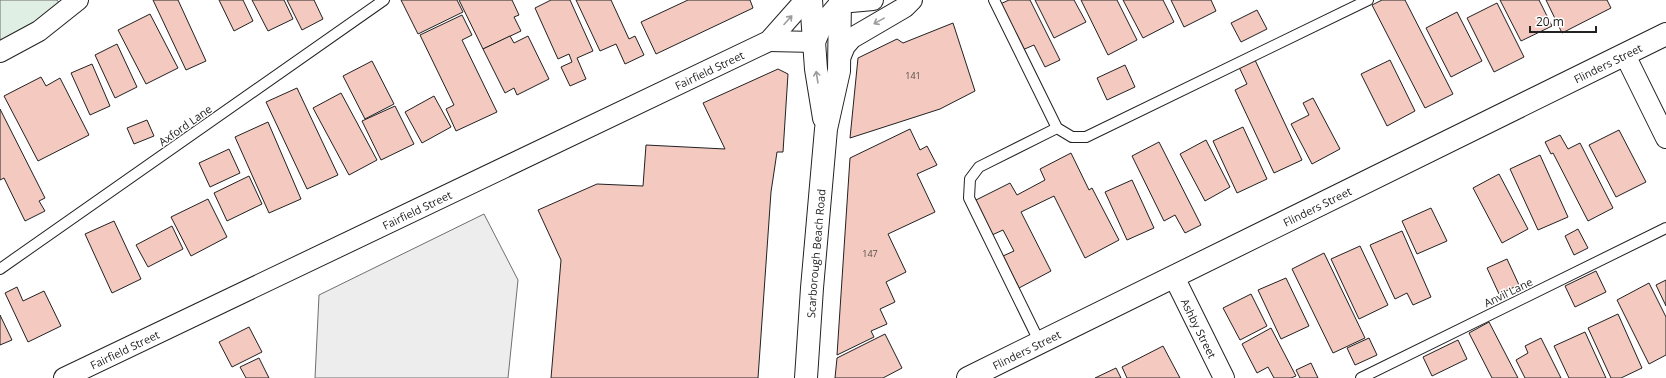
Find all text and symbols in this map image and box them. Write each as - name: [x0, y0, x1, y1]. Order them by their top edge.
- scale bar: [1530, 8, 1596, 34]
- text: 20 m: [1536, 13, 1564, 30]
- one-way arrow: [783, 15, 792, 25]
- one-way arrow: [873, 18, 885, 26]
- street label: Flinders Street: [1571, 40, 1644, 86]
- street label: Fairfield Street: [672, 47, 746, 93]
- house number: 141: [905, 69, 921, 82]
- one-way arrow: [813, 71, 821, 84]
- street label: Axford Lane: [155, 101, 215, 149]
- street label: Flinders Street: [1280, 183, 1354, 229]
- street label: Fairfield Street: [380, 186, 454, 232]
- street label: Scarborough Beach Road: [803, 188, 828, 318]
- house number: 147: [862, 247, 878, 260]
- street label: Anvil Lane: [1481, 274, 1535, 310]
- street label: Ashby Street: [1178, 296, 1220, 361]
- street label: Fairfield Street: [87, 326, 162, 372]
- street label: Flinders Street: [990, 326, 1063, 372]

